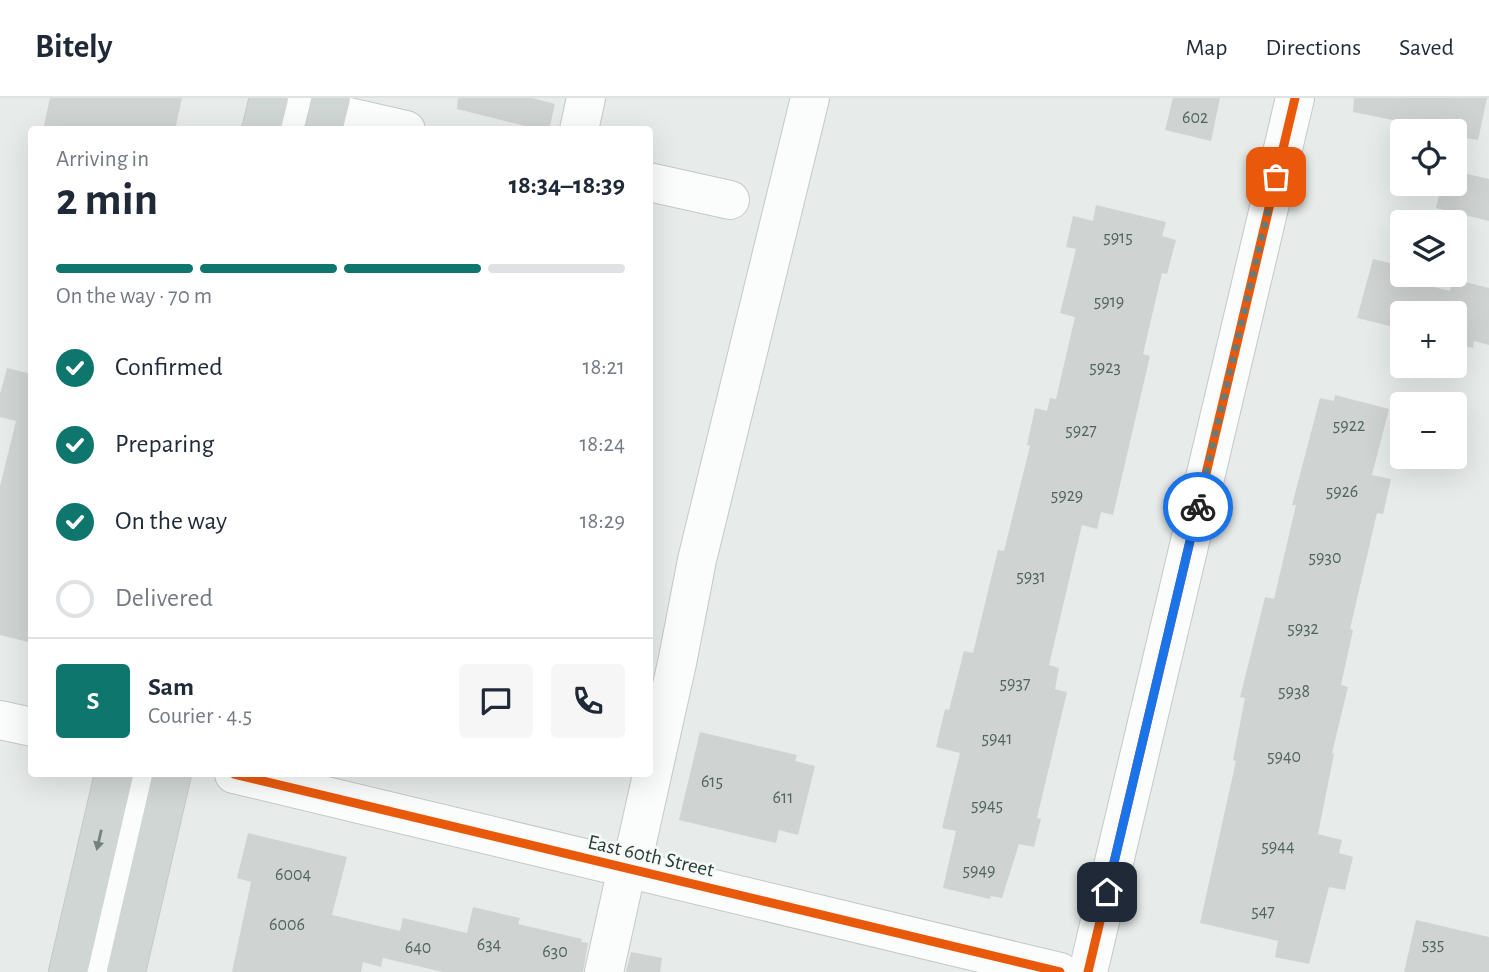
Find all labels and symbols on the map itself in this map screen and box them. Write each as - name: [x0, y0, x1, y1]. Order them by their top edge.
- house number: 602: [1182, 109, 1208, 127]
- pin: [1246, 147, 1306, 207]
- house number: 5915: [1103, 229, 1133, 247]
- house number: 5919: [1094, 293, 1124, 311]
- house number: 5923: [1089, 359, 1121, 377]
- house number: 5922: [1333, 417, 1365, 435]
- house number: 5927: [1065, 422, 1097, 440]
- courier: [1163, 472, 1233, 542]
- house number: 5926: [1326, 483, 1358, 501]
- house number: 5929: [1051, 487, 1083, 505]
- house number: 5930: [1309, 549, 1341, 567]
- house number: 5931: [1016, 568, 1046, 586]
- house number: 5932: [1287, 620, 1319, 638]
- house number: 5937: [1000, 675, 1030, 693]
- house number: 5938: [1278, 683, 1310, 701]
- house number: 5941: [982, 730, 1012, 748]
- house number: 5940: [1267, 748, 1301, 766]
- house number: 615: [701, 773, 723, 791]
- house number: 611: [773, 789, 793, 807]
- house number: 5945: [971, 797, 1003, 815]
- one-way arrow: [93, 829, 104, 851]
- street label: East 60th Street: [586, 831, 716, 881]
- house number: 5944: [1261, 838, 1295, 856]
- house number: 5949: [962, 862, 996, 880]
- pin: [1077, 862, 1137, 922]
- house number: 6004: [275, 866, 311, 884]
- house number: 547: [1251, 903, 1275, 921]
- house number: 6006: [269, 916, 305, 934]
- house number: 634: [477, 936, 502, 954]
- house number: 535: [1422, 936, 1444, 954]
- house number: 640: [405, 939, 431, 957]
- house number: 630: [542, 943, 568, 961]

